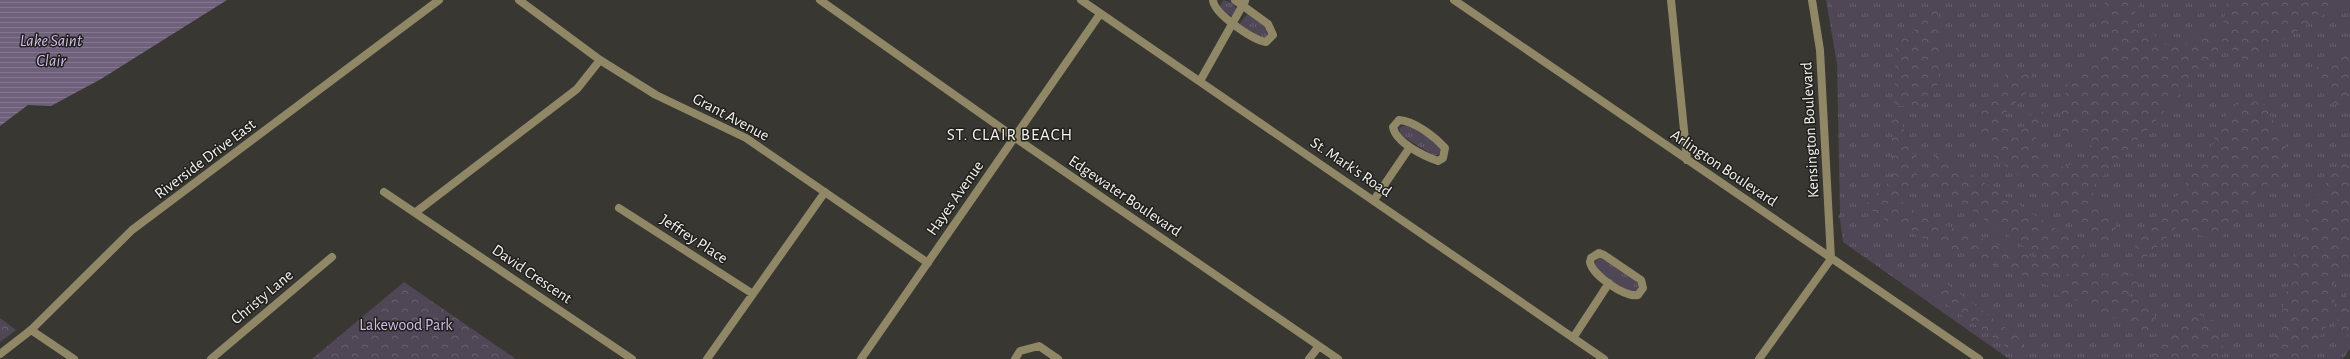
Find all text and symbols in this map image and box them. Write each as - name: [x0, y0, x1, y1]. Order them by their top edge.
- water label: Lake Saint Clair: [20, 32, 83, 69]
- street label: Kensington Boulevard: [1798, 62, 1822, 198]
- street label: Grant Avenue: [690, 90, 772, 144]
- street label: Riverside Drive East: [152, 116, 258, 202]
- district label: ST. CLAIR BEACH: [947, 126, 1073, 143]
- street label: Arlington Boulevard: [1668, 127, 1780, 209]
- street label: St. Mark's Road: [1308, 134, 1394, 200]
- street label: Edgewater Boulevard: [1066, 153, 1184, 239]
- street label: Hayes Avenue: [923, 158, 987, 239]
- street label: Jeffrey Place: [657, 211, 731, 267]
- street label: David Crescent: [489, 242, 575, 306]
- street label: Christy Lane: [228, 267, 297, 328]
- park label: Lakewood Park: [359, 317, 453, 333]

